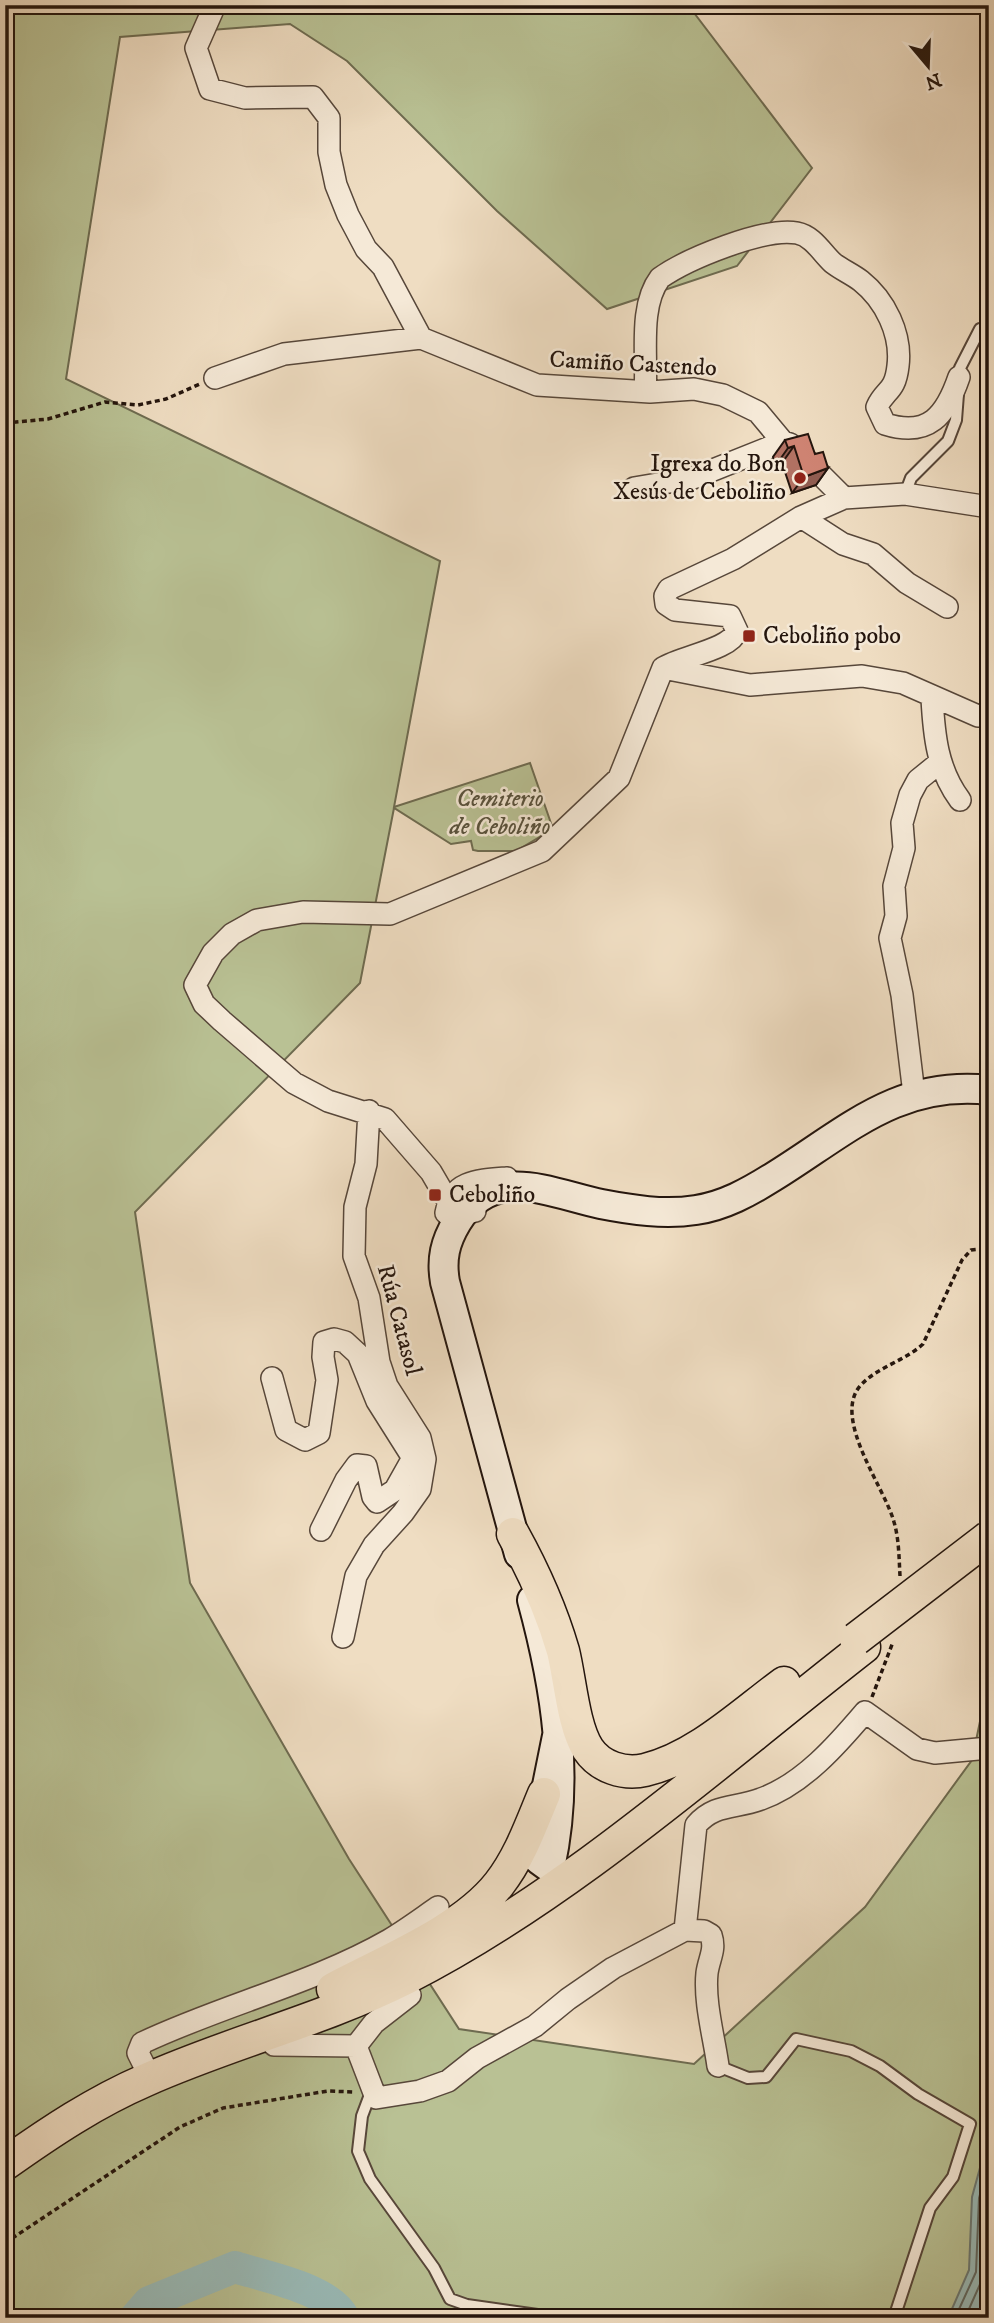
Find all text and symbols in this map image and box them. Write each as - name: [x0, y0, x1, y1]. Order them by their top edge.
- north arrow: [892, 32, 962, 102]
- text: N: [922, 67, 944, 94]
- street label: Camiño Castendo: [549, 345, 717, 383]
- place label: Igrexa do Bon Xesús de Ceboliño: [613, 449, 786, 507]
- marker: Igrexa do Bon Xesús de Ceboliño: [792, 470, 808, 486]
- place label: Ceboliño pobo: [763, 621, 901, 651]
- marker: Ceboliño pobo: [741, 628, 757, 644]
- park label: Cemiterio de Ceboliño: [449, 784, 550, 842]
- place label: Ceboliño: [449, 1180, 535, 1210]
- marker: Ceboliño: [427, 1187, 443, 1203]
- street label: Rúa Catasol: [370, 1261, 428, 1380]

